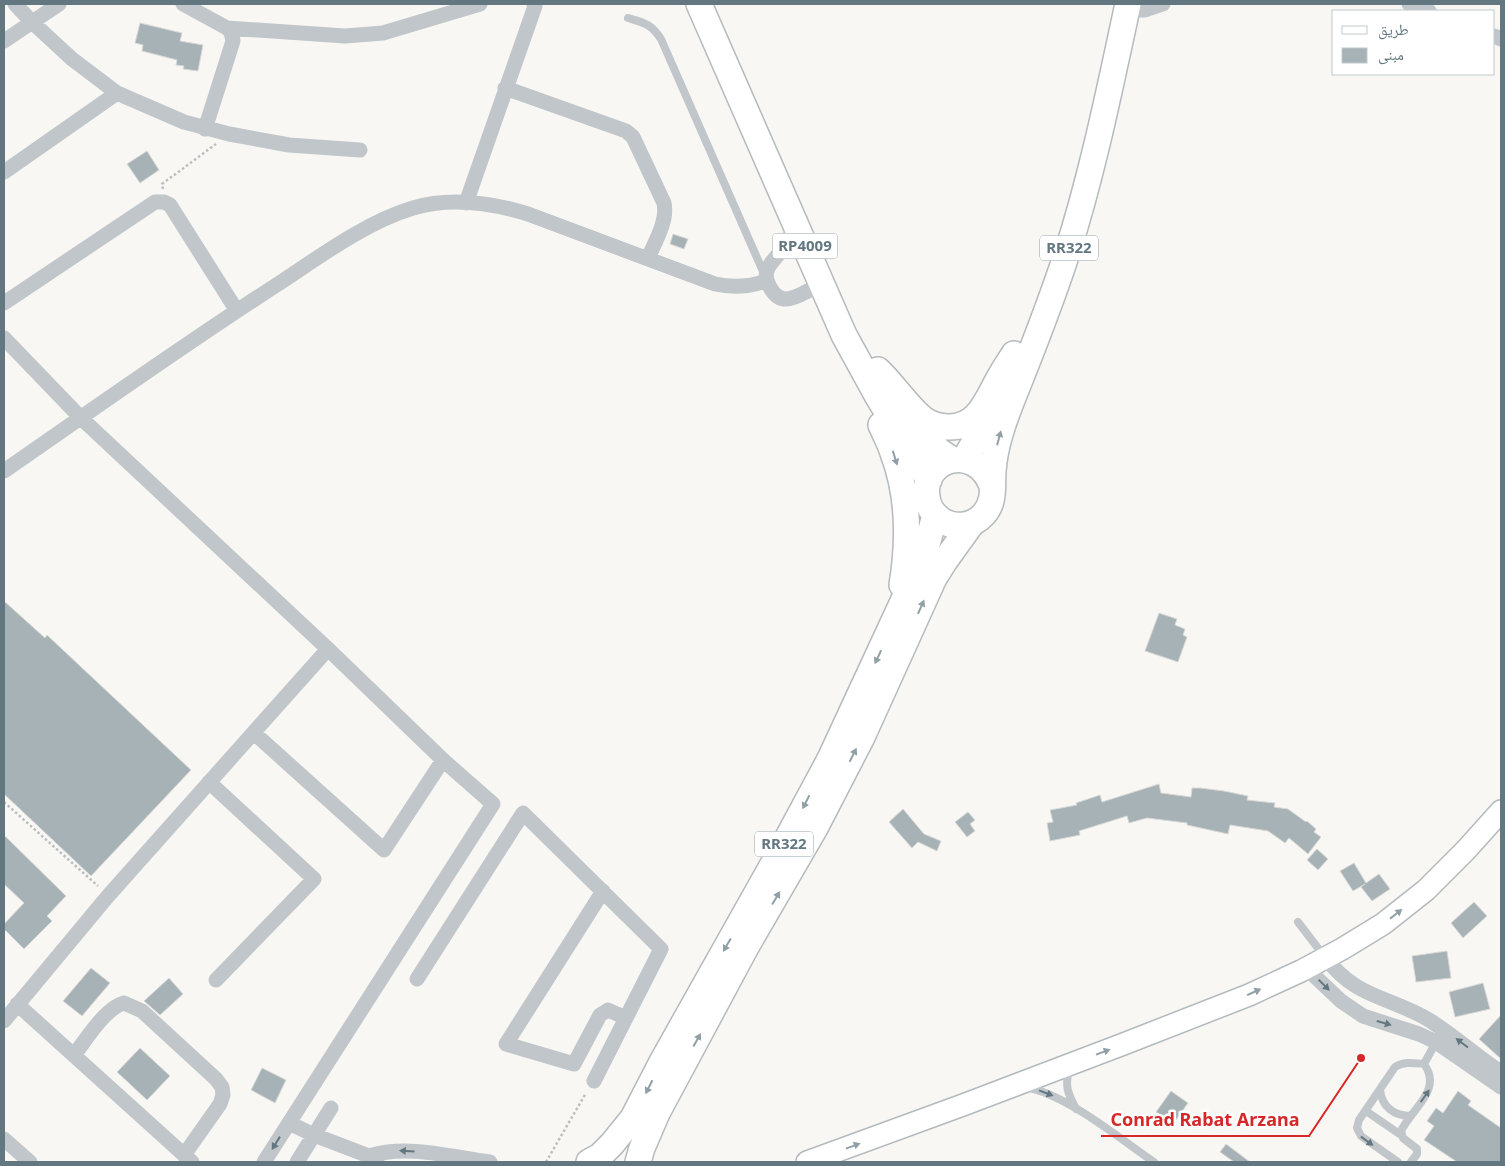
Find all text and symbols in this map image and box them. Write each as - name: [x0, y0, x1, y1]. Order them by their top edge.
- legend: [1332, 10, 1495, 75]
- text: طريق: [1378, 19, 1409, 40]
- text: مبنى: [1378, 44, 1404, 65]
- road number: RP4009: [772, 234, 838, 258]
- road number: RR322: [1040, 236, 1098, 260]
- one-way arrow: [996, 430, 1004, 445]
- one-way arrow: [891, 451, 899, 466]
- one-way arrow: [918, 600, 926, 614]
- one-way arrow: [874, 650, 882, 664]
- one-way arrow: [849, 748, 857, 762]
- one-way arrow: [802, 795, 810, 810]
- road number: RR322: [755, 832, 813, 856]
- one-way arrow: [771, 891, 780, 904]
- one-way arrow: [1389, 908, 1402, 919]
- one-way arrow: [723, 937, 731, 952]
- one-way arrow: [1317, 979, 1329, 991]
- one-way arrow: [1247, 988, 1261, 996]
- one-way arrow: [1376, 1020, 1391, 1028]
- one-way arrow: [693, 1033, 701, 1047]
- one-way arrow: [1455, 1038, 1469, 1048]
- one-way arrow: [1096, 1048, 1111, 1056]
- one-way arrow: [645, 1080, 653, 1094]
- one-way arrow: [1420, 1089, 1430, 1103]
- one-way arrow: [1038, 1090, 1053, 1098]
- callout: Conrad Rabat Arzana: [1101, 1103, 1309, 1136]
- text: Conrad Rabat Arzana: [1111, 1107, 1299, 1131]
- one-way arrow: [1360, 1135, 1373, 1146]
- one-way arrow: [272, 1136, 281, 1149]
- one-way arrow: [845, 1142, 860, 1149]
- one-way arrow: [399, 1147, 415, 1155]

